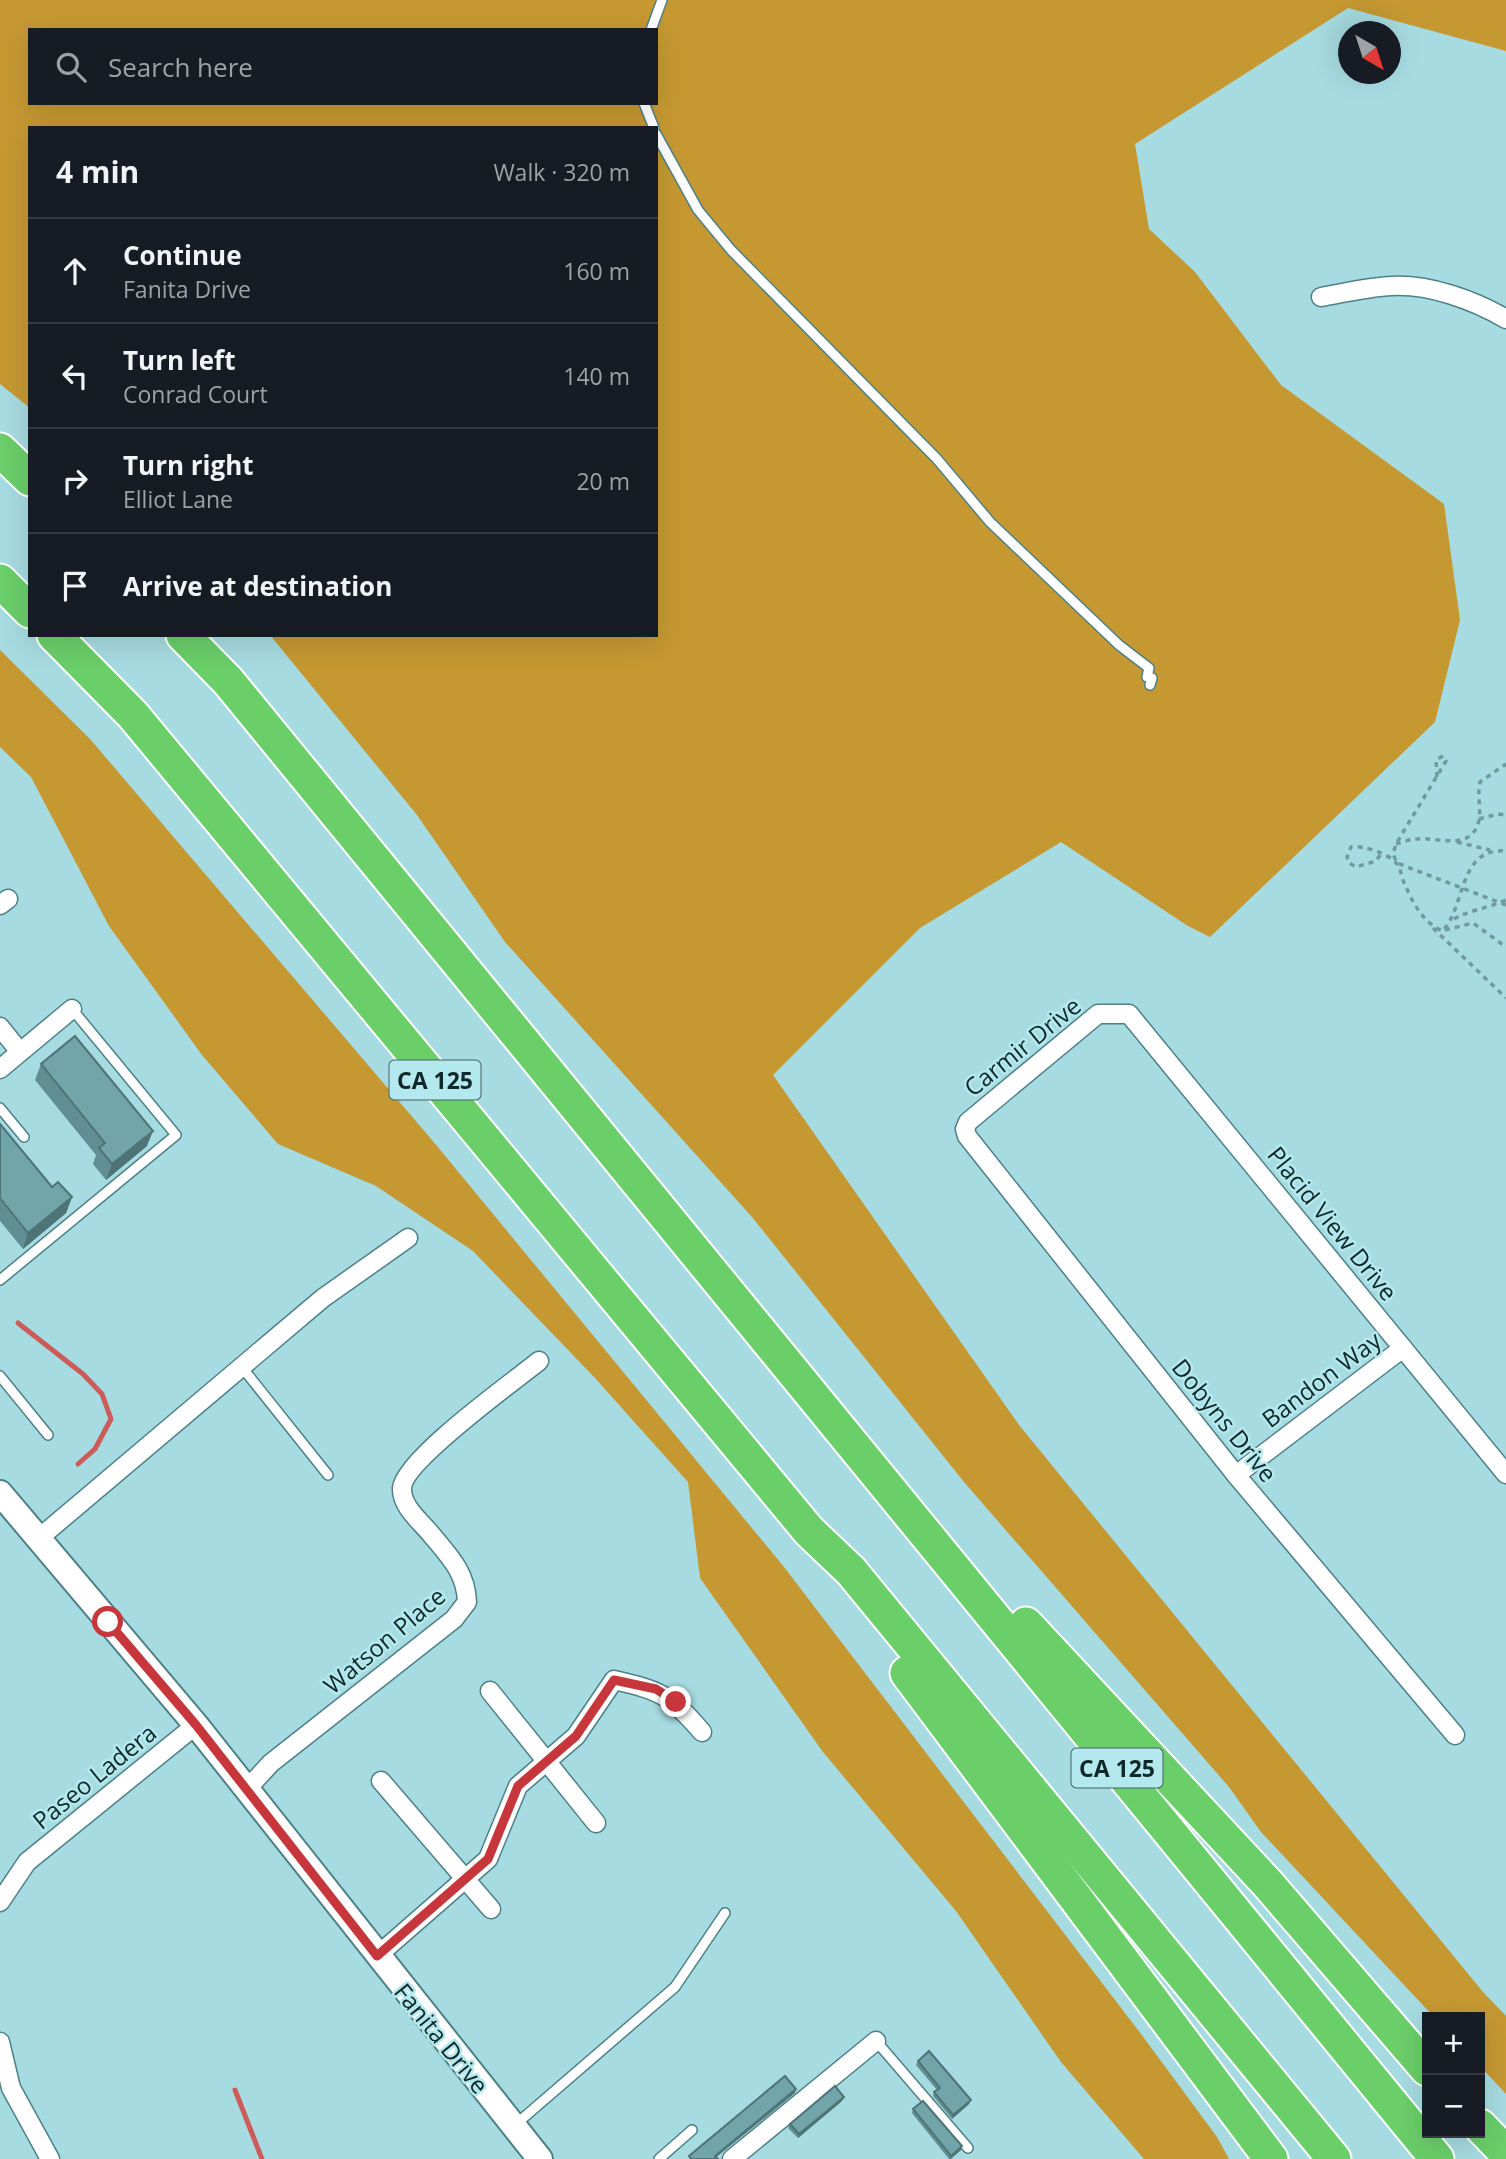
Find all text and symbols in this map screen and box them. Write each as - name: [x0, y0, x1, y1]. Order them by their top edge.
- north arrow: [1338, 21, 1401, 84]
- search box: [28, 28, 658, 105]
- icon: search: [52, 48, 90, 86]
- text: Search here: [108, 49, 253, 85]
- text: 4 min: [56, 151, 139, 192]
- text: Walk · 320 m: [493, 156, 630, 188]
- text: Continue: [123, 237, 242, 273]
- icon: ahead: [56, 252, 94, 290]
- text: 160 m: [563, 255, 630, 287]
- text: Fanita Drive: [123, 273, 251, 305]
- text: Turn left: [123, 342, 235, 378]
- icon: left: [56, 357, 94, 395]
- text: 140 m: [563, 360, 630, 392]
- text: Conrad Court: [123, 378, 268, 410]
- text: Turn right: [123, 447, 254, 483]
- icon: right: [56, 462, 94, 500]
- text: 20 m: [576, 465, 630, 497]
- text: Elliot Lane: [123, 483, 233, 515]
- icon: arrive: [56, 567, 94, 605]
- text: Arrive at destination: [123, 568, 392, 604]
- street label: Carmir Drive: [957, 989, 1087, 1103]
- road number: CA 125: [390, 1060, 480, 1100]
- street label: Placid View Drive: [1260, 1139, 1406, 1307]
- street label: Bandon Way: [1255, 1323, 1388, 1435]
- street label: Dobyns Drive: [1165, 1351, 1285, 1489]
- street label: Watson Place: [316, 1579, 452, 1701]
- route start: [92, 1606, 123, 1637]
- route end: [660, 1686, 691, 1717]
- street label: Paseo Ladera: [25, 1716, 163, 1836]
- road number: CA 125: [1072, 1749, 1162, 1788]
- street label: Fanita Drive: [387, 1976, 497, 2100]
- map controls: [1422, 2012, 1485, 2138]
- button: +: [1422, 2012, 1485, 2075]
- button: −: [1422, 2075, 1485, 2138]

